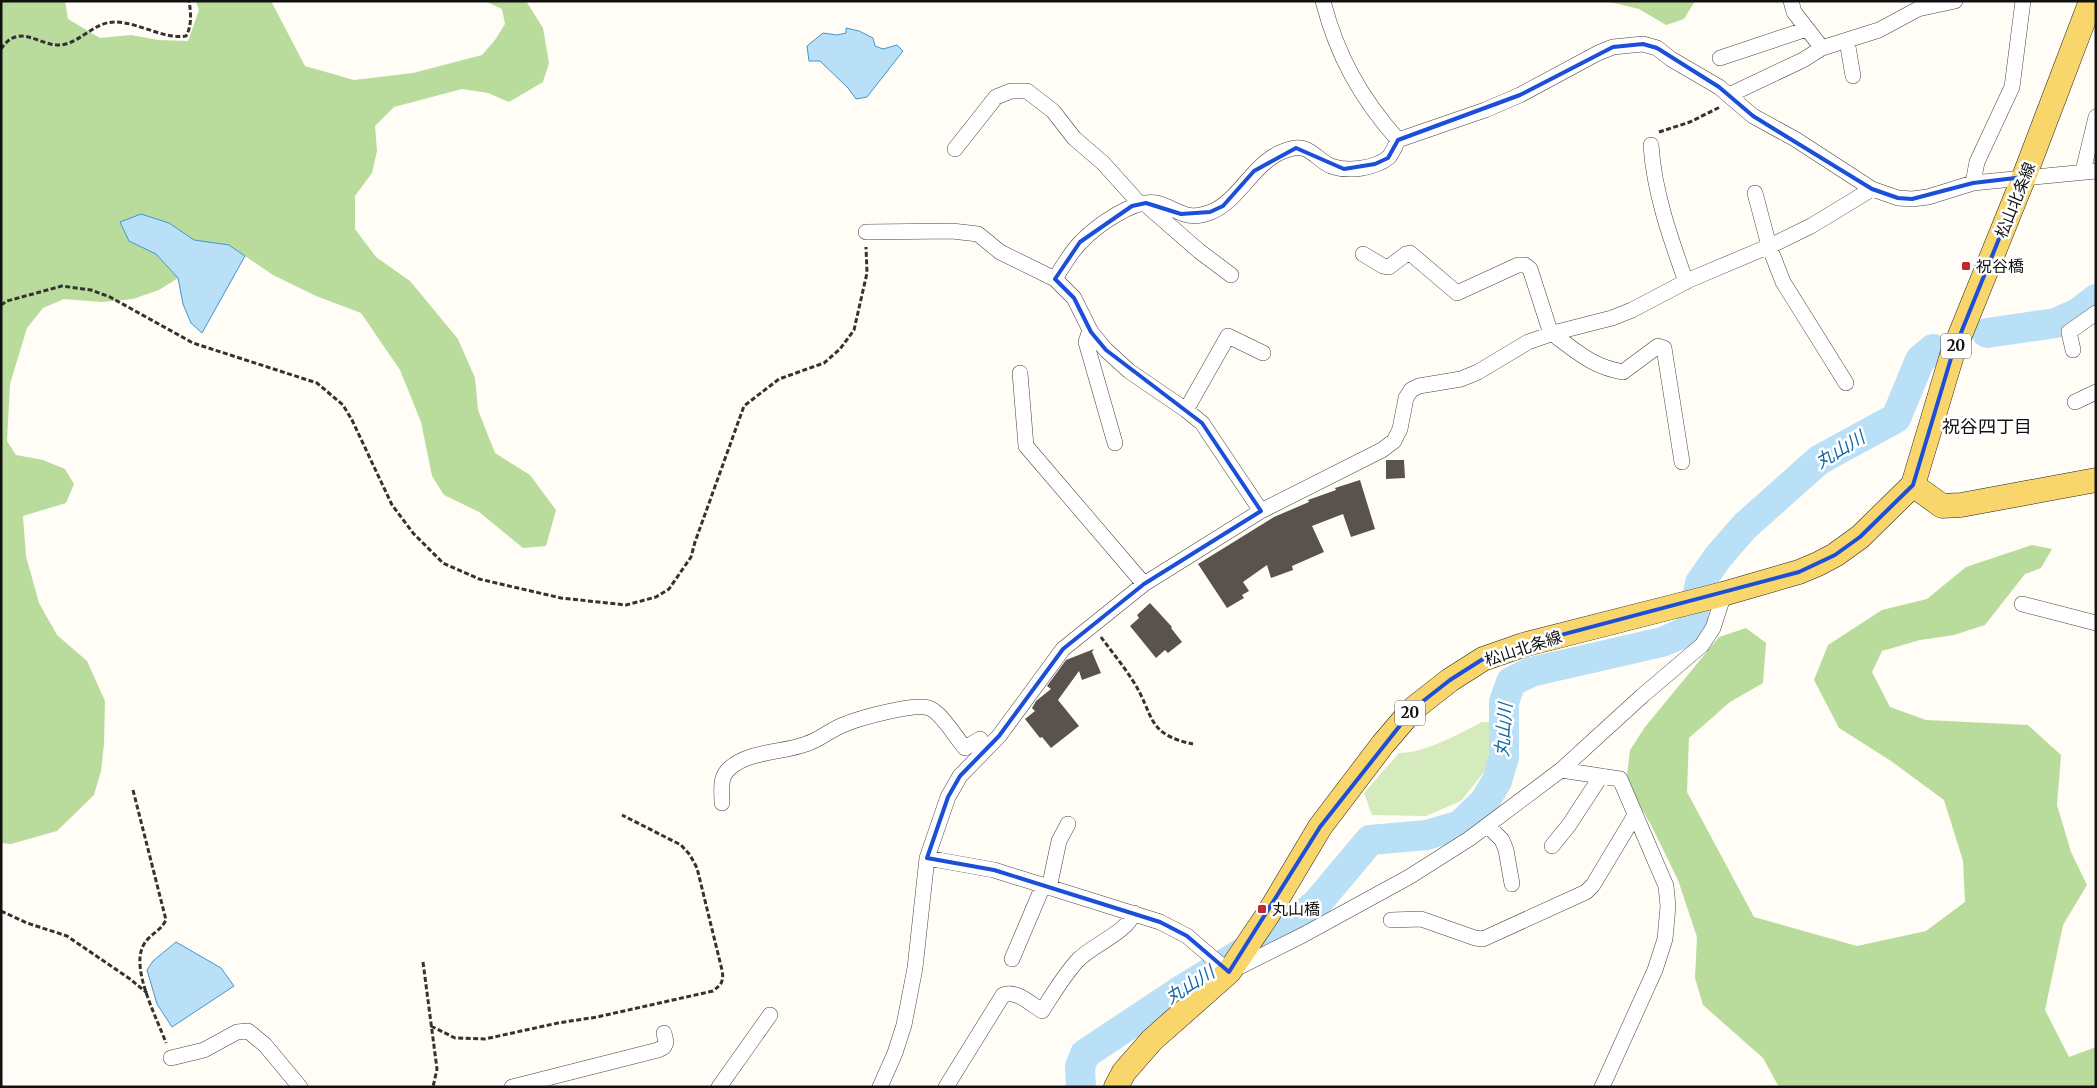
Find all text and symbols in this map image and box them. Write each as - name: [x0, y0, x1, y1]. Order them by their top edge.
- street label: 松山北条線: [1991, 159, 2039, 241]
- place label: 祝谷橋: [1976, 256, 2024, 276]
- marker: 祝谷橋: [1960, 260, 1972, 272]
- road number: 20: [1941, 334, 1971, 358]
- district label: 祝谷四丁目: [1942, 415, 2032, 438]
- water label: 丸山川: [1811, 425, 1871, 473]
- street label: 松山北条線: [1482, 626, 1564, 670]
- road number: 20: [1395, 700, 1425, 726]
- water label: 丸山川: [1490, 700, 1517, 758]
- place label: 丸山橋: [1272, 899, 1320, 919]
- marker: 丸山橋: [1256, 903, 1268, 915]
- water label: 丸山川: [1161, 959, 1220, 1009]

